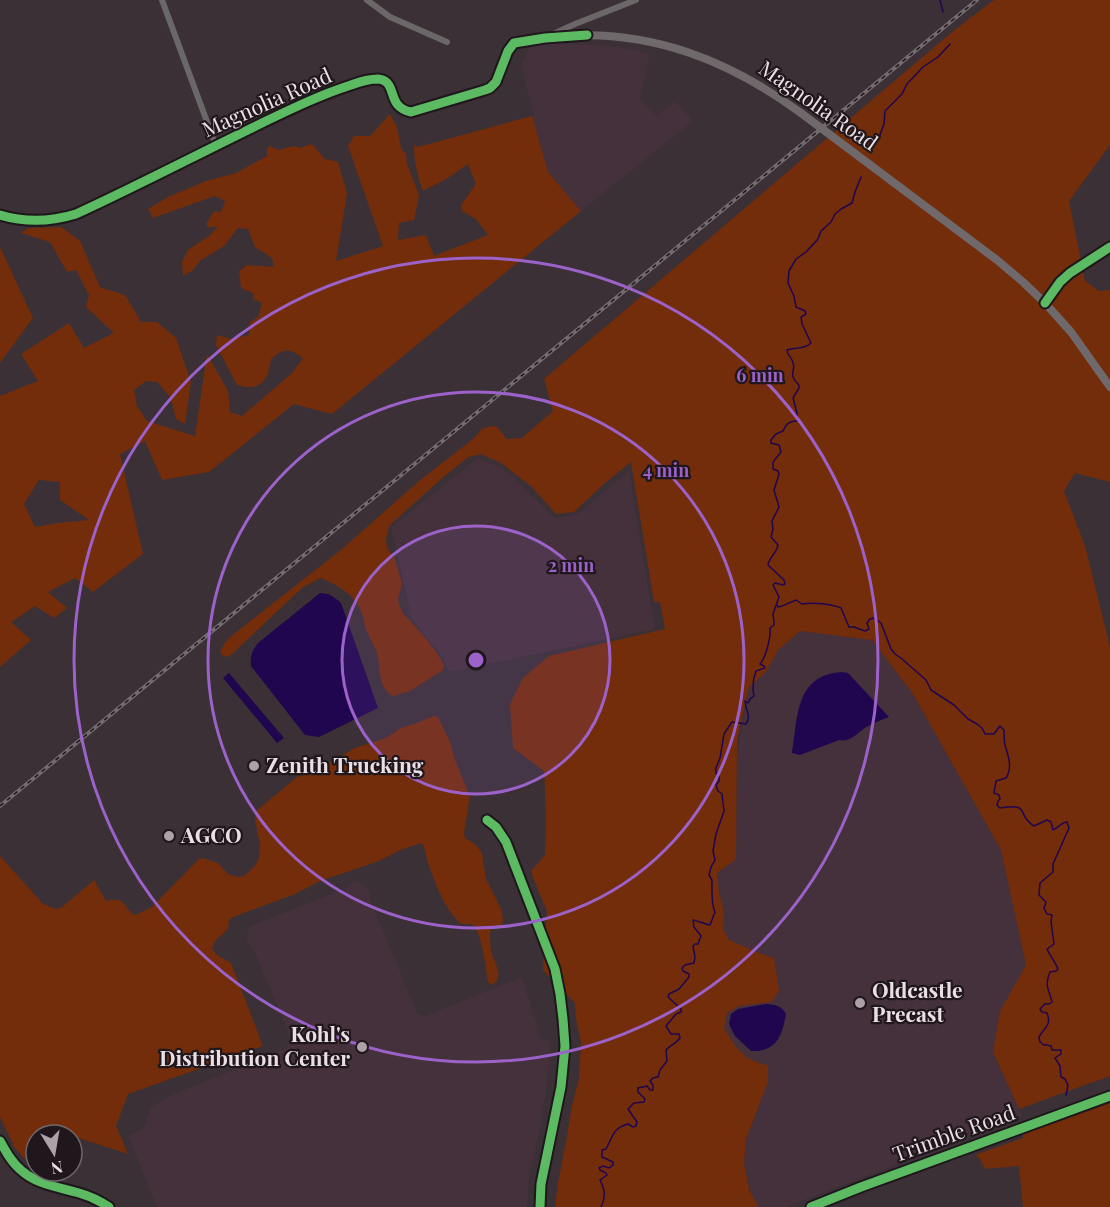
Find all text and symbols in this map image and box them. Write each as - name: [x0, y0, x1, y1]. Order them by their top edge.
- street label: Magnolia Road: [754, 53, 884, 156]
- street label: Magnolia Road: [197, 60, 335, 142]
- text: 6 min: [736, 363, 784, 387]
- text: 4 min: [643, 458, 689, 482]
- text: 2 min: [548, 553, 594, 577]
- centre of rings: [466, 650, 486, 670]
- place label: Zenith Trucking: [266, 750, 424, 778]
- marker: Zenith Trucking: [247, 759, 261, 773]
- place label: AGCO: [180, 820, 242, 848]
- marker: AGCO: [162, 829, 176, 843]
- place label: Oldcastle Precast: [872, 975, 963, 1027]
- marker: Oldcastle Precast: [853, 996, 867, 1010]
- place label: Kohl's Distribution Center: [159, 1019, 350, 1071]
- marker: Kohl's Distribution Center: [355, 1040, 369, 1054]
- street label: Trimble Road: [888, 1097, 1018, 1167]
- north arrow: [24, 1123, 84, 1183]
- text: N: [49, 1157, 65, 1180]

